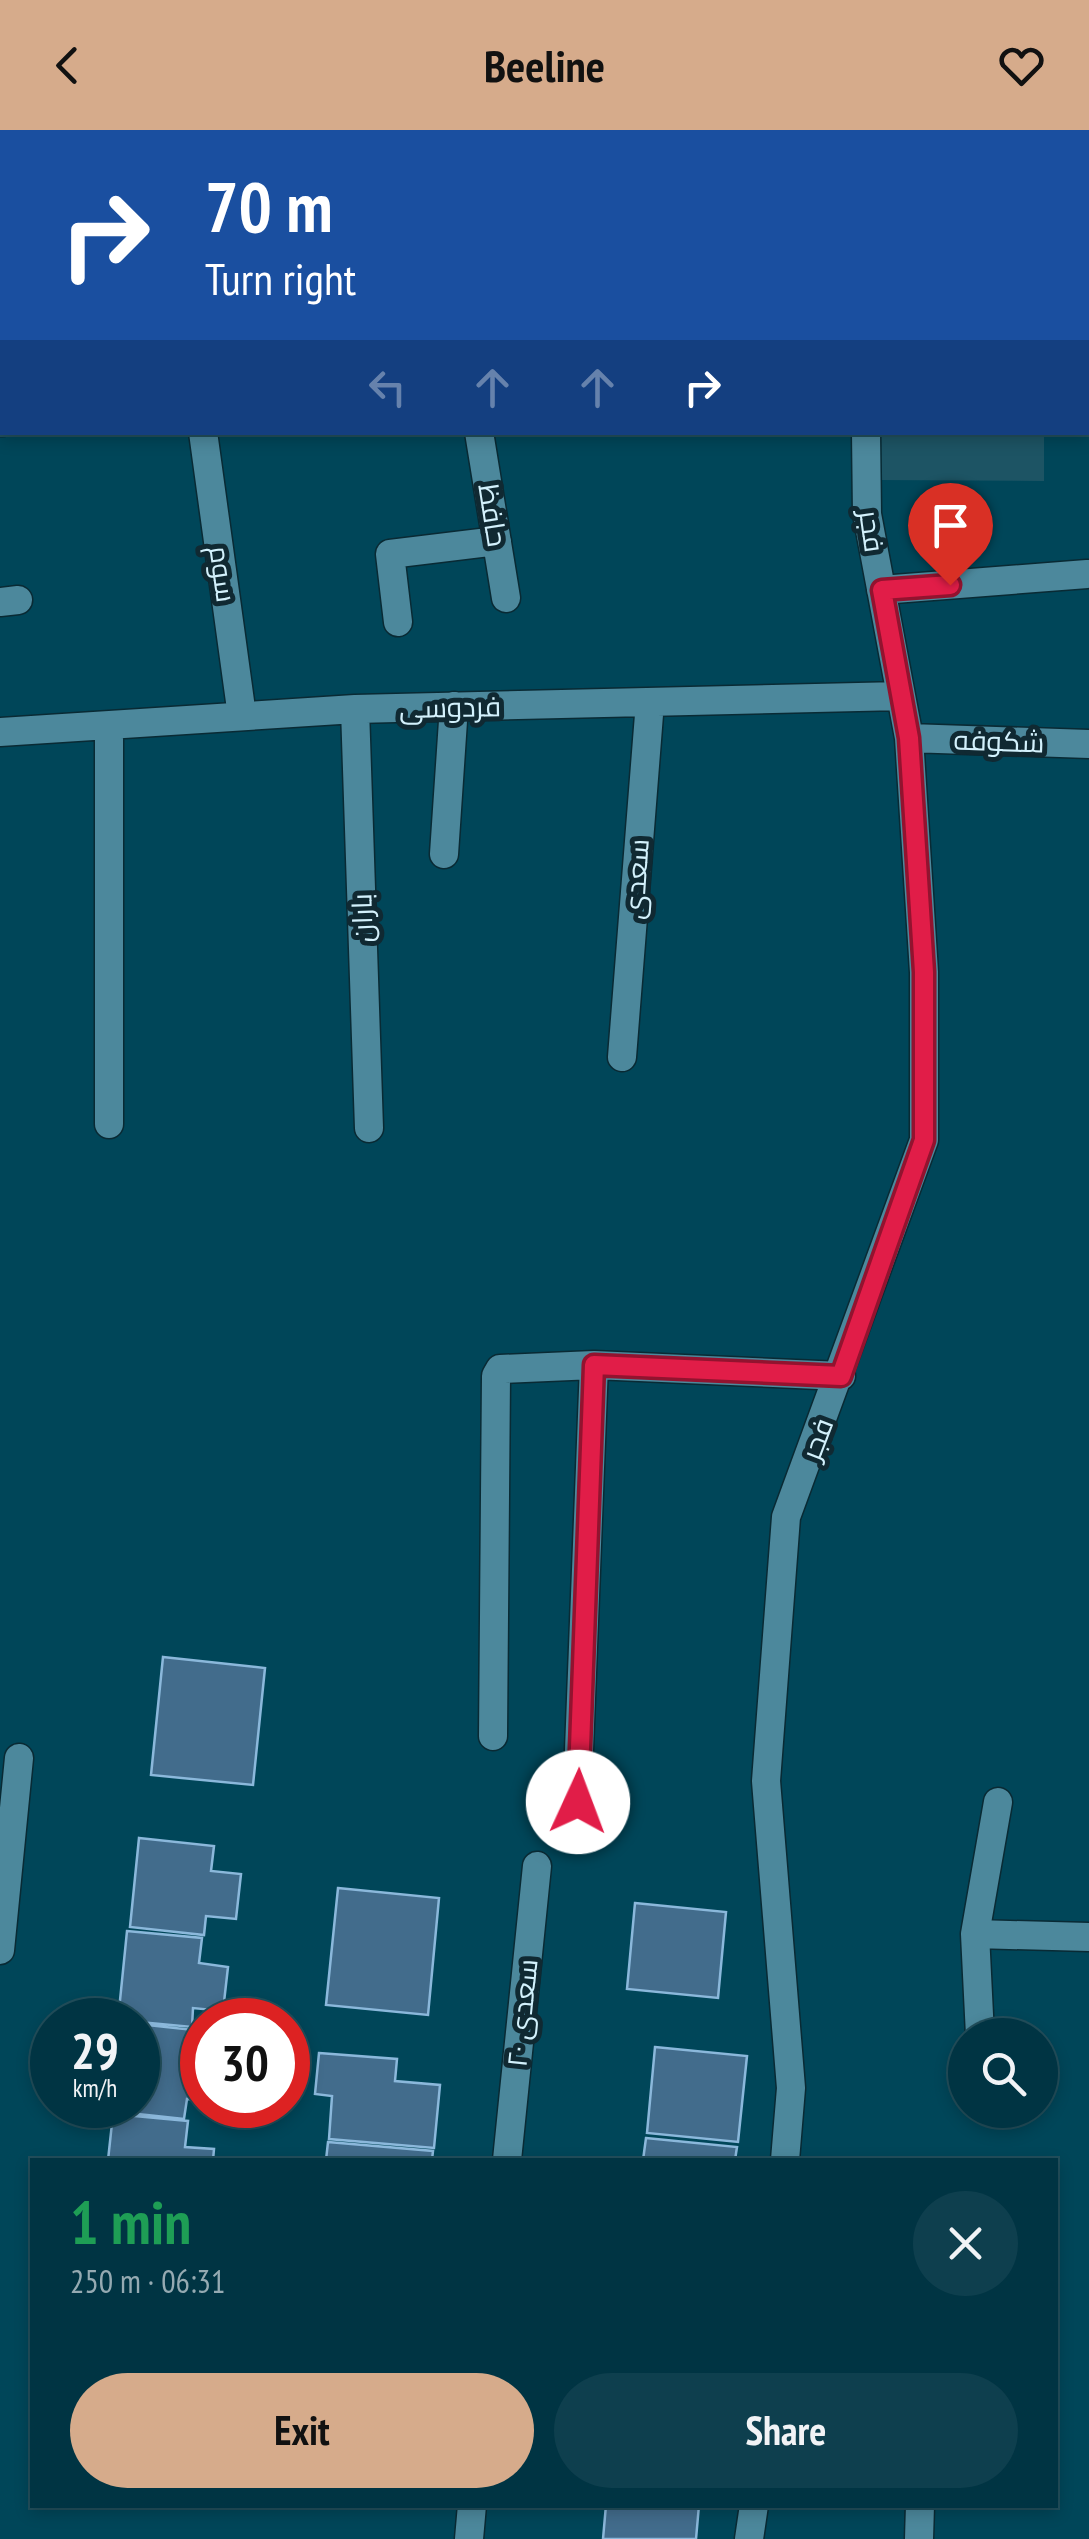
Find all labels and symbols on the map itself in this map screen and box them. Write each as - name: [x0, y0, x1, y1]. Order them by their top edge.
- street label: حافظ: [470, 481, 517, 549]
- pin: [908, 483, 993, 586]
- street label: فجر: [851, 505, 894, 554]
- street label: سوم: [199, 543, 246, 605]
- street label: فردوسی: [399, 687, 501, 726]
- street label: شکوفه: [953, 720, 1045, 761]
- street label: سعدی: [614, 837, 657, 921]
- street label: باران: [342, 893, 381, 943]
- street label: فجر: [791, 1412, 841, 1467]
- position arrow: [526, 1750, 630, 1854]
- street label: سعدی ۲۰: [497, 1957, 546, 2069]
- speed limit sign: 30: [180, 1998, 310, 2128]

